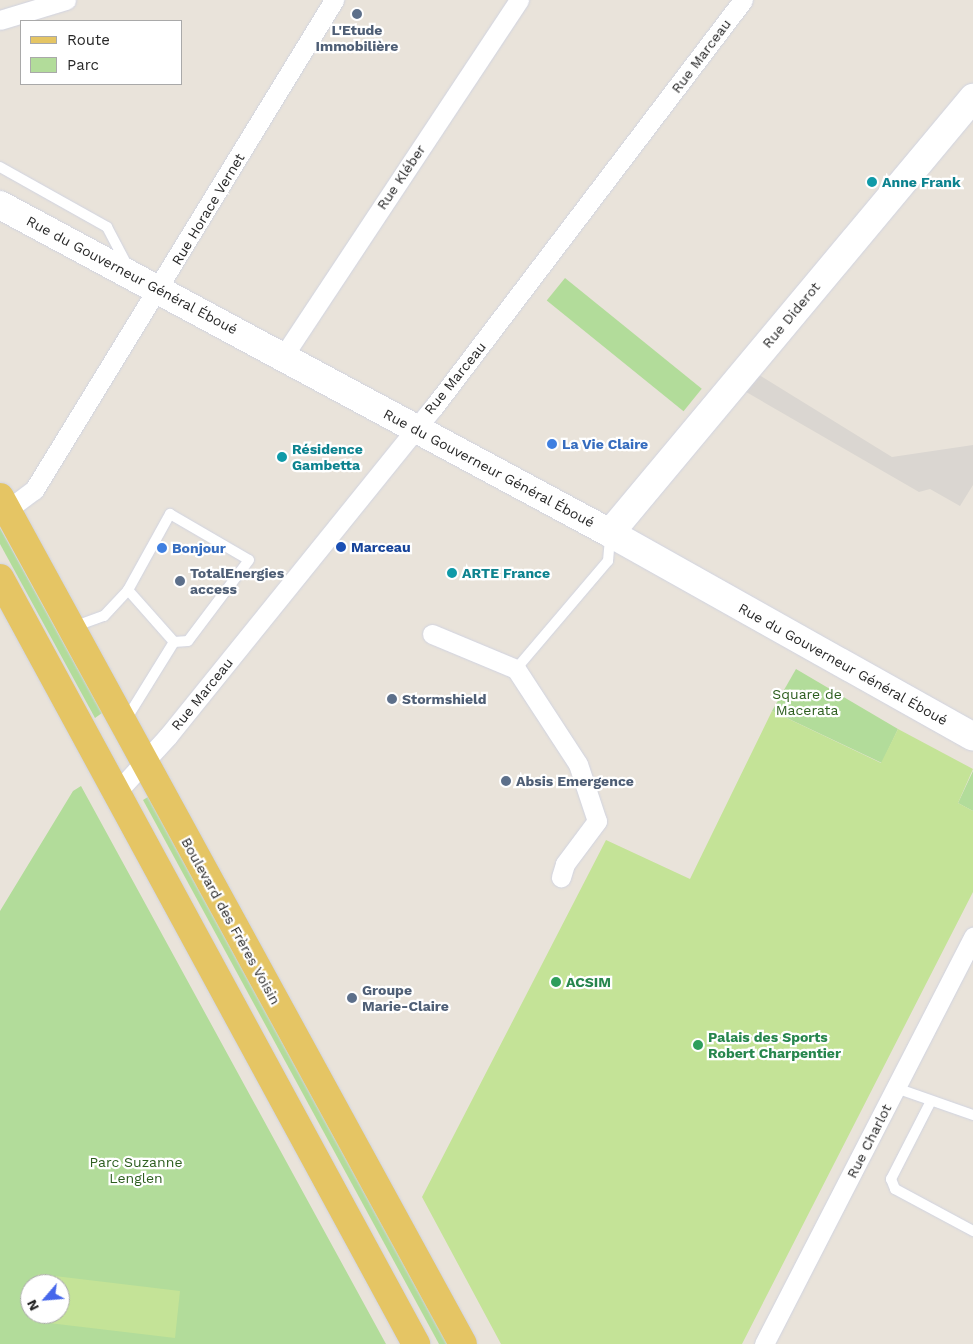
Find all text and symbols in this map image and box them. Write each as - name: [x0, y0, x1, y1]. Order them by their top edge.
- marker: L'Etude Immobilière: [351, 8, 363, 20]
- street label: Rue Marceau: [668, 16, 734, 96]
- legend: [20, 20, 182, 85]
- place label: L'Etude Immobilière: [316, 22, 398, 54]
- text: Route: [67, 31, 110, 49]
- text: Parc: [67, 56, 99, 74]
- street label: Rue Kléber: [373, 141, 429, 213]
- street label: Rue Horace Vernet: [168, 150, 248, 268]
- place label: Anne Frank: [882, 174, 961, 190]
- marker: Anne Frank: [866, 176, 878, 188]
- street label: Rue du Gouverneur Général Éboué: [23, 212, 241, 338]
- street label: Rue Diderot: [759, 279, 823, 351]
- street label: Rue Marceau: [421, 338, 489, 418]
- street label: Rue du Gouverneur Général Éboué: [380, 405, 598, 531]
- place label: La Vie Claire: [562, 436, 649, 452]
- marker: La Vie Claire: [546, 438, 558, 450]
- place label: Résidence Gambetta: [292, 441, 363, 474]
- marker: Résidence Gambetta: [276, 451, 288, 463]
- place label: Marceau: [351, 539, 411, 555]
- place label: Bonjour: [172, 540, 226, 556]
- marker: Marceau: [335, 541, 347, 553]
- marker: Bonjour: [156, 542, 168, 554]
- place label: TotalEnergies access: [190, 565, 284, 598]
- place label: ARTE France: [462, 565, 550, 581]
- marker: ARTE France: [446, 567, 458, 579]
- marker: TotalEnergies access: [174, 575, 186, 587]
- street label: Rue du Gouverneur Général Éboué: [735, 599, 951, 729]
- street label: Rue Marceau: [168, 654, 236, 734]
- park label: Square de Macerata: [772, 686, 842, 719]
- place label: Stormshield: [402, 691, 486, 707]
- marker: Stormshield: [386, 693, 398, 705]
- place label: Absis Emergence: [516, 773, 634, 789]
- marker: Absis Emergence: [500, 775, 512, 787]
- street label: Boulevard des Frères Voisin: [178, 834, 284, 1008]
- place label: ACSIM: [566, 974, 611, 990]
- marker: ACSIM: [550, 976, 562, 988]
- place label: Groupe Marie-Claire: [362, 982, 449, 1014]
- marker: Groupe Marie-Claire: [346, 992, 358, 1004]
- place label: Palais des Sports Robert Charpentier: [708, 1029, 841, 1062]
- marker: Palais des Sports Robert Charpentier: [692, 1039, 704, 1051]
- street label: Rue Charlot: [843, 1101, 895, 1181]
- park label: Parc Suzanne Lenglen: [90, 1154, 182, 1186]
- north arrow: [20, 1274, 70, 1324]
- text: N: [23, 1297, 42, 1314]

